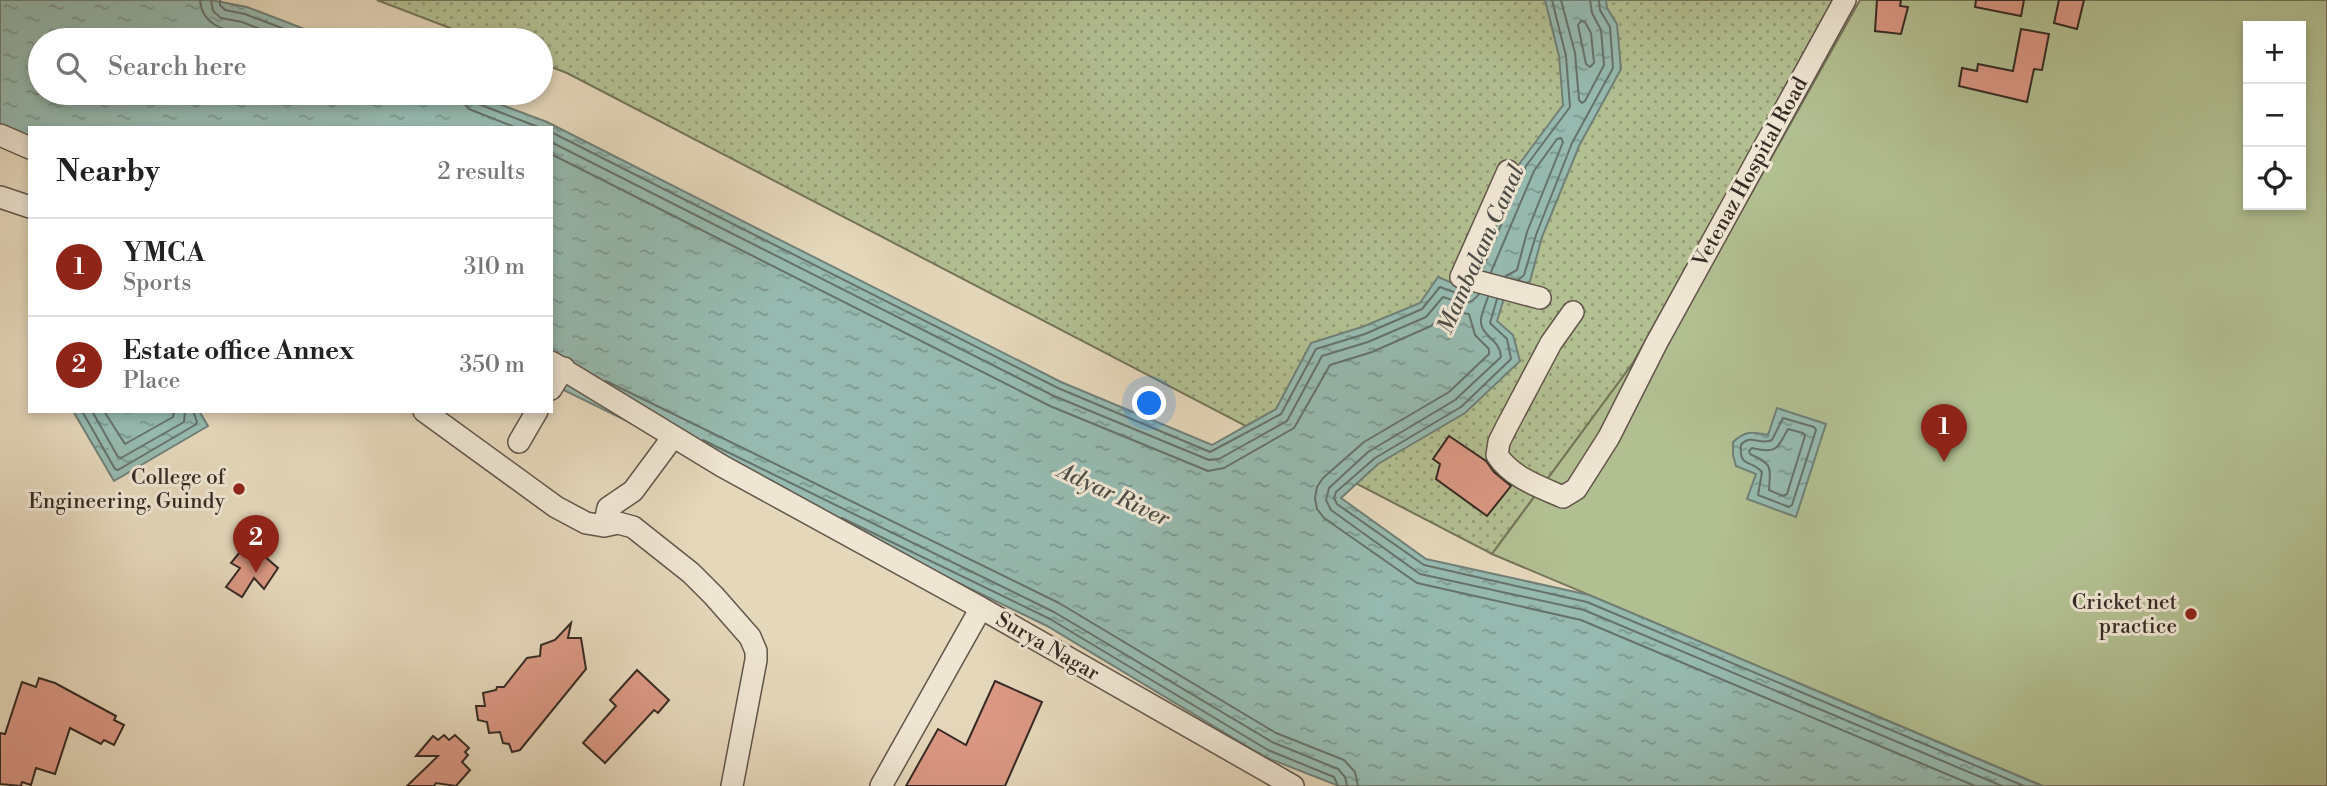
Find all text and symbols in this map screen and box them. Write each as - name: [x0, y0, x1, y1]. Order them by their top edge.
- map controls: [2243, 21, 2306, 210]
- button: +: [2243, 21, 2306, 84]
- search box: [28, 28, 553, 105]
- icon: search: [52, 48, 90, 86]
- text: Search here: [108, 51, 247, 83]
- street label: Vetenaz Hospital Road: [1687, 73, 1814, 273]
- button: −: [2243, 84, 2306, 147]
- button: locate: [2243, 147, 2306, 210]
- text: Nearby: [56, 153, 160, 191]
- text: 2 results: [438, 158, 525, 186]
- water label: Mambalam Canal: [1431, 160, 1531, 338]
- text: YMCA: [123, 237, 205, 269]
- text: 1: [73, 253, 85, 281]
- text: 310 m: [464, 253, 525, 281]
- text: Sports: [123, 269, 191, 297]
- text: Estate office Annex: [123, 335, 354, 367]
- text: 2: [72, 351, 86, 379]
- text: 350 m: [459, 351, 525, 379]
- text: Place: [123, 367, 180, 395]
- your location: [1132, 386, 1166, 420]
- pin: 1: [1921, 404, 1967, 462]
- water label: Adyar River: [1051, 456, 1175, 533]
- place label: College of Engineering, Guindy: [28, 465, 226, 515]
- marker: College of Engineering, Guindy: [231, 481, 247, 497]
- pin: 2: [233, 515, 279, 573]
- place label: Cricket net practice: [2072, 590, 2178, 640]
- marker: Cricket net practice: [2183, 606, 2199, 622]
- street label: Surya Nagar: [991, 607, 1104, 687]

